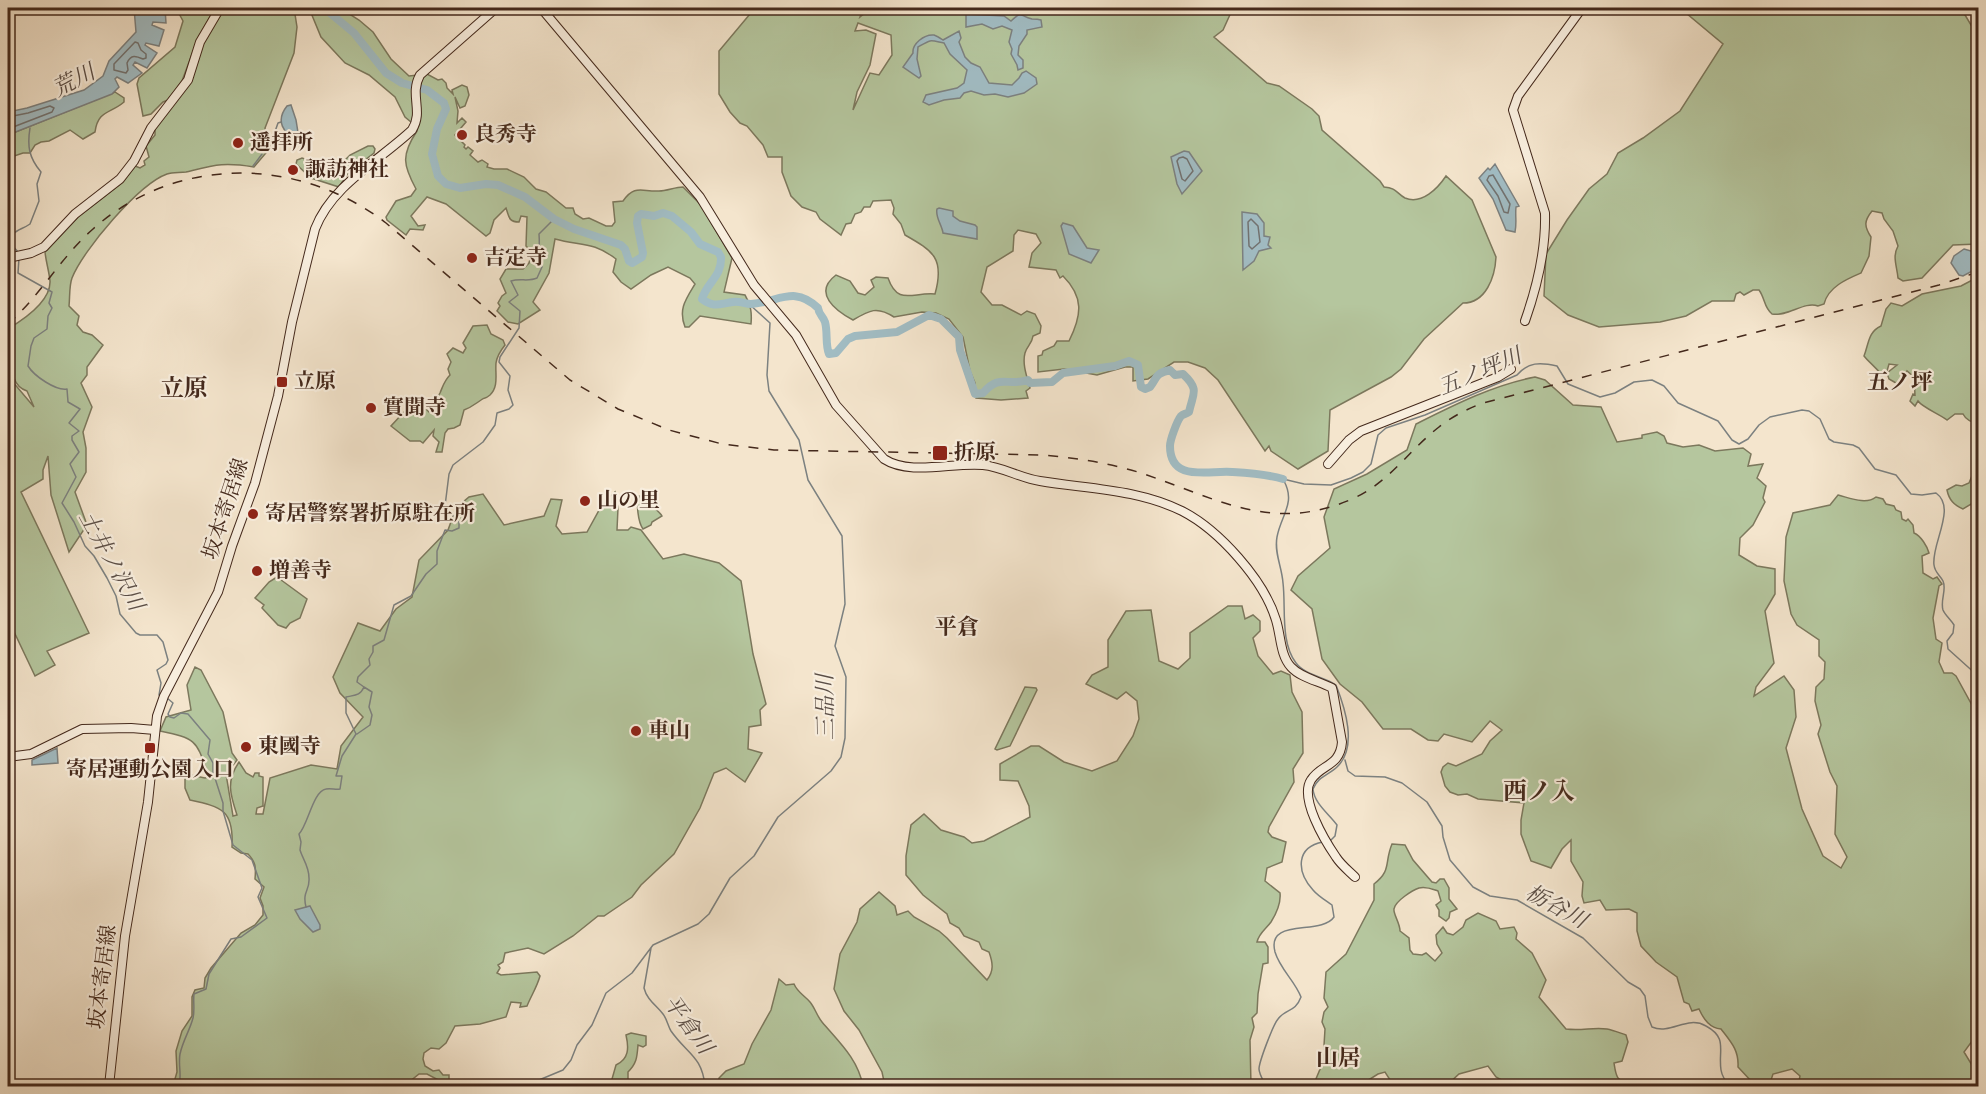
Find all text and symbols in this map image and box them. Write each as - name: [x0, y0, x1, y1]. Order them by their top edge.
- water label: 荒川: [48, 58, 102, 103]
- place label: 良秀寺: [474, 122, 537, 148]
- marker: 良秀寺: [455, 128, 469, 142]
- place label: 遥拝所: [250, 130, 313, 156]
- marker: 遥拝所: [231, 136, 245, 150]
- place label: 諏訪神社: [305, 157, 389, 183]
- marker: 諏訪神社: [286, 163, 300, 177]
- place label: 吉定寺: [484, 245, 547, 271]
- marker: 吉定寺: [465, 251, 479, 265]
- water label: 五ノ坪川: [1434, 342, 1528, 402]
- place label: 立原: [294, 369, 336, 395]
- district label: 五ノ坪: [1867, 369, 1933, 396]
- district label: 立原: [160, 374, 208, 404]
- marker: 立原: [275, 375, 289, 389]
- place label: 實聞寺: [383, 395, 446, 421]
- marker: 實聞寺: [364, 401, 378, 415]
- place label: 折原: [954, 440, 996, 466]
- marker: 折原: [931, 444, 949, 462]
- street label: 坂本寄居線: [197, 455, 255, 563]
- place label: 山の里: [597, 488, 660, 514]
- marker: 山の里: [578, 494, 592, 508]
- place label: 寄居警察署折原駐在所: [265, 501, 475, 527]
- water label: 土井ノ沢川: [73, 506, 150, 617]
- marker: 寄居警察署折原駐在所: [246, 507, 260, 521]
- place label: 増善寺: [269, 558, 332, 584]
- marker: 増善寺: [250, 564, 264, 578]
- district label: 平倉: [935, 614, 979, 641]
- water label: 三品川: [812, 672, 840, 740]
- place label: 車山: [648, 718, 690, 744]
- marker: 車山: [629, 724, 643, 738]
- place label: 東國寺: [258, 734, 321, 760]
- marker: 東國寺: [239, 740, 253, 754]
- marker: 寄居運動公園入口: [143, 741, 157, 755]
- place label: 寄居運動公園入口: [66, 757, 234, 783]
- district label: 西ノ入: [1503, 777, 1575, 807]
- water label: 栃谷川: [1521, 879, 1593, 936]
- street label: 坂本寄居線: [84, 923, 122, 1031]
- water label: 平倉川: [658, 990, 719, 1061]
- district label: 山居: [1316, 1045, 1360, 1072]

